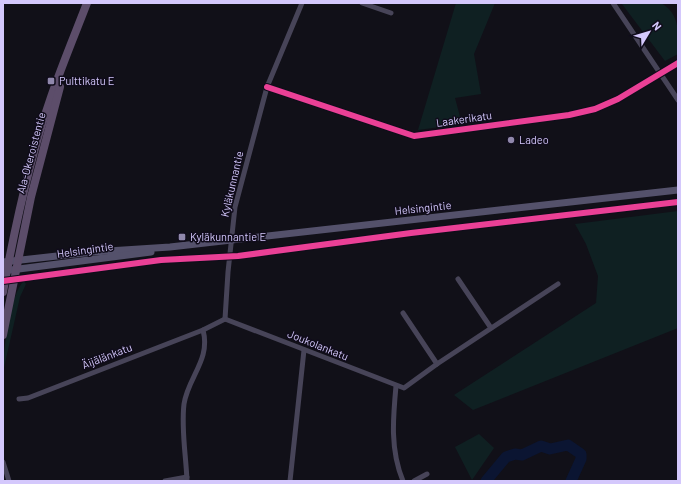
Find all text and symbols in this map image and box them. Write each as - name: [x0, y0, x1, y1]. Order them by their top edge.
- north arrow: [629, 12, 669, 52]
- text: N: [650, 19, 665, 32]
- place label: Pulttikatu E: [59, 74, 115, 87]
- marker: Pulttikatu E: [46, 76, 56, 86]
- street label: Laakerikatu: [435, 108, 493, 129]
- street label: Ala-Okeroistentie: [13, 111, 48, 195]
- place label: Ladeo: [519, 133, 549, 146]
- marker: Ladeo: [506, 135, 516, 145]
- street label: Kyläkunnantie: [218, 150, 245, 218]
- street label: Helsingintie: [394, 198, 452, 217]
- place label: Kyläkunnantie E: [190, 230, 266, 243]
- marker: Kyläkunnantie E: [177, 232, 187, 242]
- street label: Helsingintie: [56, 239, 114, 260]
- street label: Joukolankatu: [286, 326, 351, 363]
- street label: Äijälänkatu: [80, 339, 134, 371]

